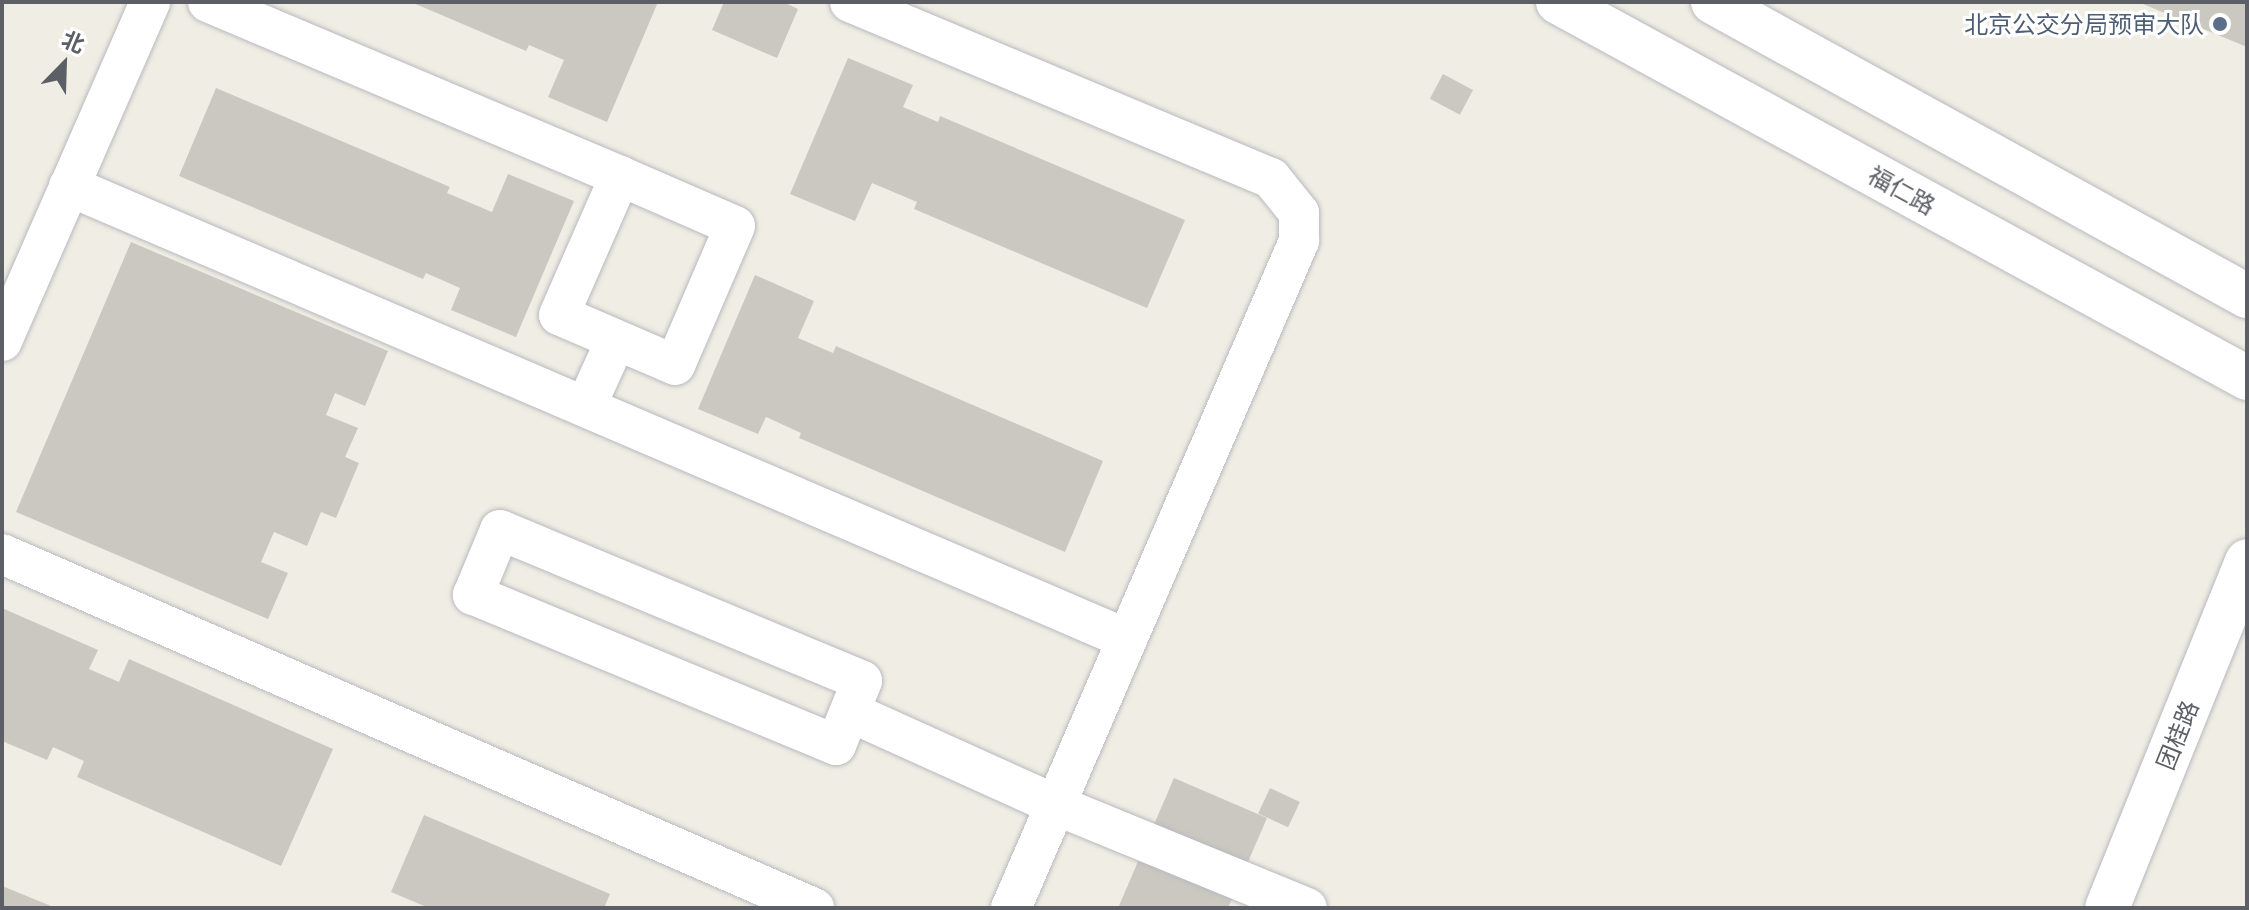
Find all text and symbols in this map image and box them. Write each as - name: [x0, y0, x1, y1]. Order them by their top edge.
- place label: 北京公交分局预审大队: [1964, 10, 2204, 38]
- marker: 北京公交分局预审大队: [2211, 15, 2229, 33]
- north arrow: [24, 24, 104, 104]
- text: 北: [58, 25, 89, 58]
- street label: 福仁路: [1864, 160, 1940, 220]
- street label: 团桂路: [2150, 696, 2204, 774]

